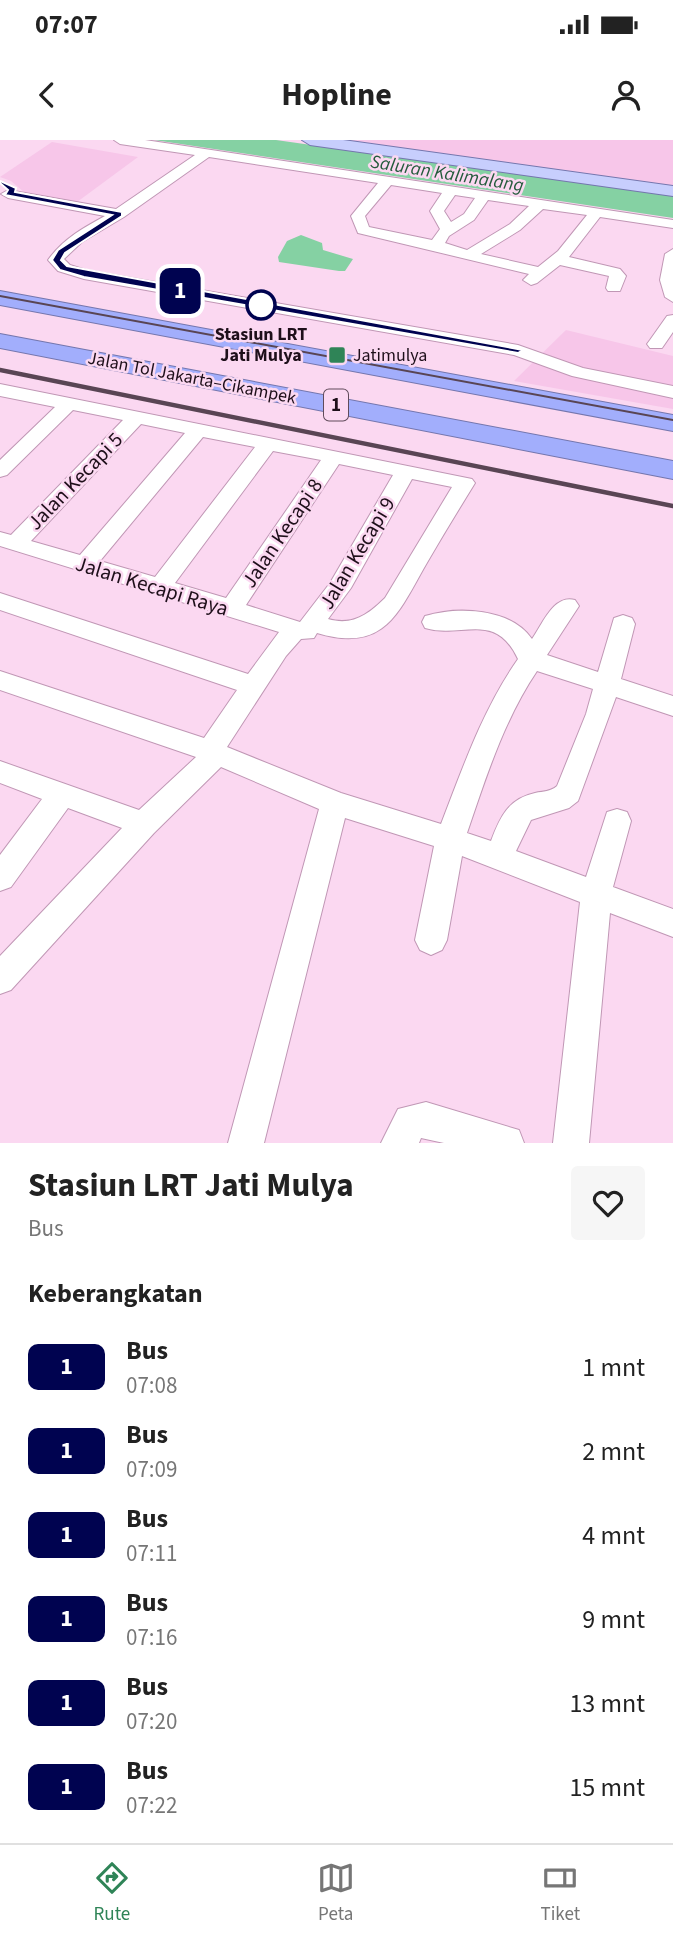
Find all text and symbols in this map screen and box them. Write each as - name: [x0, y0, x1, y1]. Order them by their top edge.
- text: 07:07: [35, 6, 98, 43]
- text: Hopline: [281, 72, 392, 118]
- icon: back: [28, 76, 66, 114]
- icon: person: [607, 76, 645, 114]
- water label: Saluran Kalimalang: [368, 149, 526, 199]
- line badge: 1: [157, 268, 203, 314]
- text: 1: [174, 273, 186, 308]
- marker: Stasiun LRT Jati Mulya: [246, 290, 276, 320]
- place label: Stasiun LRT Jati Mulya: [215, 322, 307, 368]
- place label: Jatimulya: [353, 343, 427, 368]
- marker: Jatimulya: [327, 345, 347, 365]
- street label: Jalan Tol Jakarta–Cikampek: [86, 346, 298, 410]
- road number: 1: [324, 389, 348, 420]
- street label: Jalan Kecapi 5: [20, 425, 130, 537]
- street label: Jalan Kecapi 8: [234, 472, 330, 594]
- street label: Jalan Kecapi 9: [312, 491, 402, 615]
- street label: Jalan Kecapi Raya: [72, 549, 232, 623]
- text: Stasiun LRT Jati Mulya: [28, 1162, 354, 1209]
- button: heart: [571, 1166, 645, 1240]
- text: Bus: [28, 1212, 64, 1245]
- text: Keberangkatan: [28, 1275, 203, 1312]
- text: Bus: [126, 1332, 168, 1369]
- text: 1: [60, 1349, 73, 1384]
- text: 1 mnt: [582, 1349, 645, 1386]
- text: 07:08: [126, 1369, 177, 1402]
- text: Bus: [126, 1416, 168, 1453]
- text: 1: [60, 1433, 73, 1468]
- text: 2 mnt: [582, 1433, 645, 1470]
- text: 07:09: [126, 1453, 177, 1486]
- text: Bus: [126, 1500, 168, 1537]
- text: 1: [60, 1517, 73, 1552]
- text: 4 mnt: [582, 1517, 645, 1554]
- text: 07:11: [126, 1537, 177, 1570]
- text: Bus: [126, 1584, 168, 1621]
- text: 1: [60, 1601, 73, 1636]
- text: 9 mnt: [582, 1601, 645, 1638]
- text: 07:16: [126, 1621, 177, 1654]
- text: Bus: [126, 1668, 168, 1705]
- text: 1: [60, 1685, 73, 1720]
- text: 13 mnt: [569, 1685, 645, 1722]
- text: 07:20: [126, 1705, 177, 1738]
- text: Bus: [126, 1752, 168, 1789]
- text: 1: [60, 1769, 73, 1804]
- text: 15 mnt: [569, 1769, 645, 1806]
- text: 07:22: [126, 1789, 177, 1822]
- tab: Rute: [93, 1859, 131, 1928]
- tab: Peta: [317, 1859, 355, 1928]
- tab: Tiket: [540, 1859, 580, 1928]

